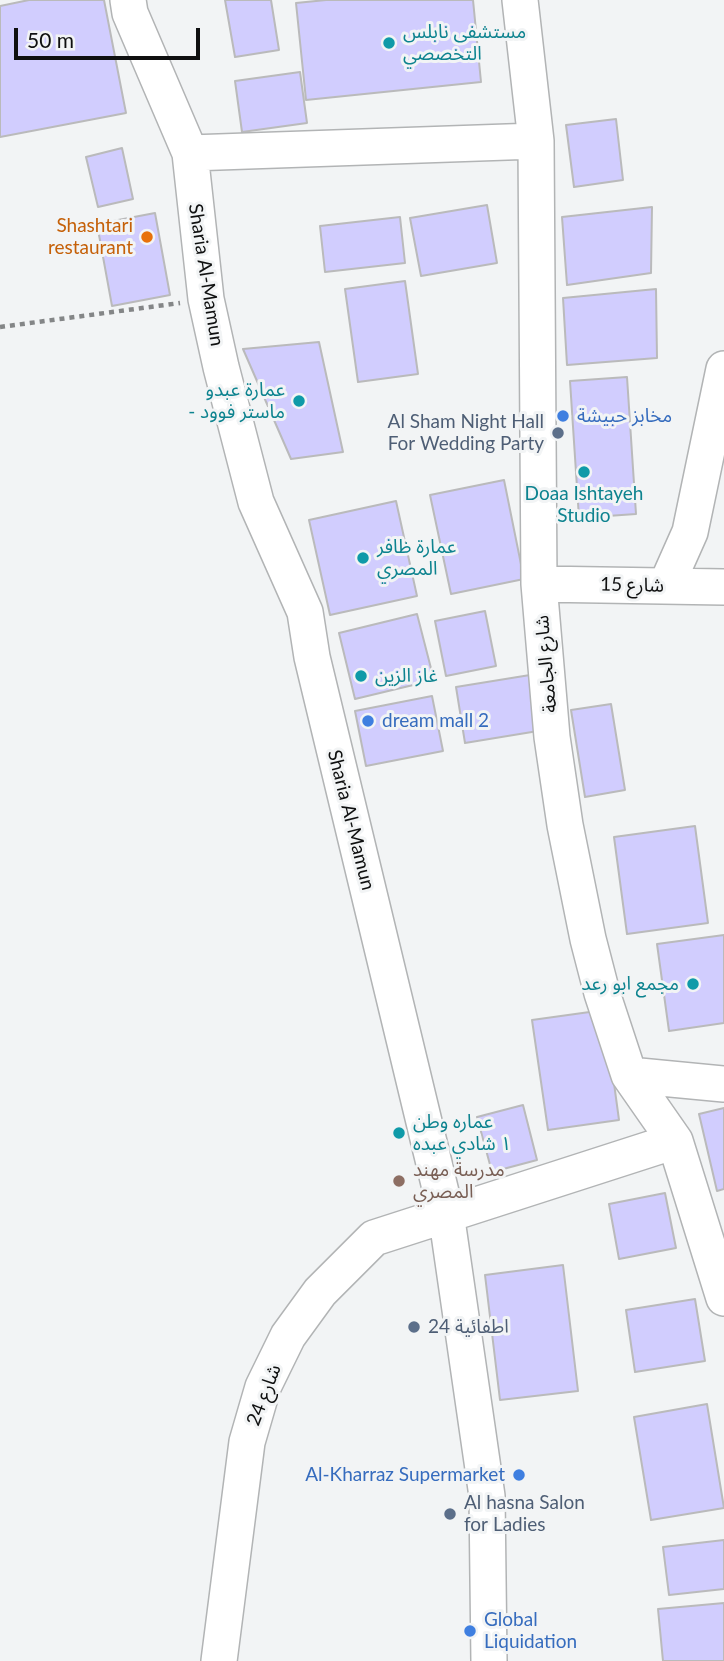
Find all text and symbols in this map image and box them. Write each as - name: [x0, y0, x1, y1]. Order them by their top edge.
- scale bar: [18, 14, 203, 58]
- place label: مستشفى نابلس التخصصي: [403, 21, 526, 65]
- text: 50 m: [27, 27, 74, 52]
- marker: مستشفى نابلس التخصصي: [381, 35, 397, 51]
- street label: Sharia Al-Mamun: [183, 202, 229, 348]
- place label: Shashtari restaurant: [48, 215, 133, 259]
- marker: Shashtari restaurant: [139, 229, 155, 245]
- place label: عمارة عبدو - ماستر فوود: [188, 379, 285, 423]
- marker: عمارة عبدو - ماستر فوود: [291, 393, 307, 409]
- place label: مخابز حبيشة: [577, 405, 672, 427]
- marker: مخابز حبيشة: [555, 408, 571, 424]
- place label: Al Sham Night Hall For Wedding Party: [388, 411, 544, 455]
- marker: Al Sham Night Hall For Wedding Party: [550, 425, 566, 441]
- marker: Doaa Ishtayeh Studio: [576, 464, 592, 480]
- place label: Doaa Ishtayeh Studio: [525, 483, 643, 527]
- place label: عمارة ظافر المصري: [377, 536, 456, 580]
- marker: عمارة ظافر المصري: [355, 550, 371, 566]
- street label: شارع 15: [600, 573, 664, 597]
- street label: شارع الجامعة: [530, 614, 562, 714]
- place label: غاز الزين: [375, 665, 438, 687]
- marker: غاز الزين: [353, 668, 369, 684]
- place label: dream mall 2: [382, 710, 489, 732]
- marker: dream mall 2: [360, 713, 376, 729]
- street label: Sharia Al-Mamun: [323, 747, 379, 893]
- place label: مجمع ابو رعد: [581, 973, 679, 995]
- marker: مجمع ابو رعد: [685, 976, 701, 992]
- place label: عماره وطن ١ شادي عبده: [413, 1111, 511, 1155]
- marker: عماره وطن ١ شادي عبده: [391, 1125, 407, 1141]
- place label: مدرسة مهند المصري: [413, 1159, 505, 1203]
- marker: مدرسة مهند المصري: [391, 1173, 407, 1189]
- place label: اطفائية 24: [428, 1316, 509, 1338]
- marker: اطفائية 24: [406, 1319, 422, 1335]
- street label: شارع 24: [242, 1361, 286, 1429]
- place label: Al-Kharraz Supermarket: [305, 1464, 505, 1486]
- marker: Al-Kharraz Supermarket: [511, 1467, 527, 1483]
- place label: Al hasna Salon for Ladies: [464, 1492, 585, 1536]
- marker: Al hasna Salon for Ladies: [442, 1506, 458, 1522]
- place label: Global Liquidation: [484, 1609, 577, 1653]
- marker: Global Liquidation: [462, 1623, 478, 1639]

